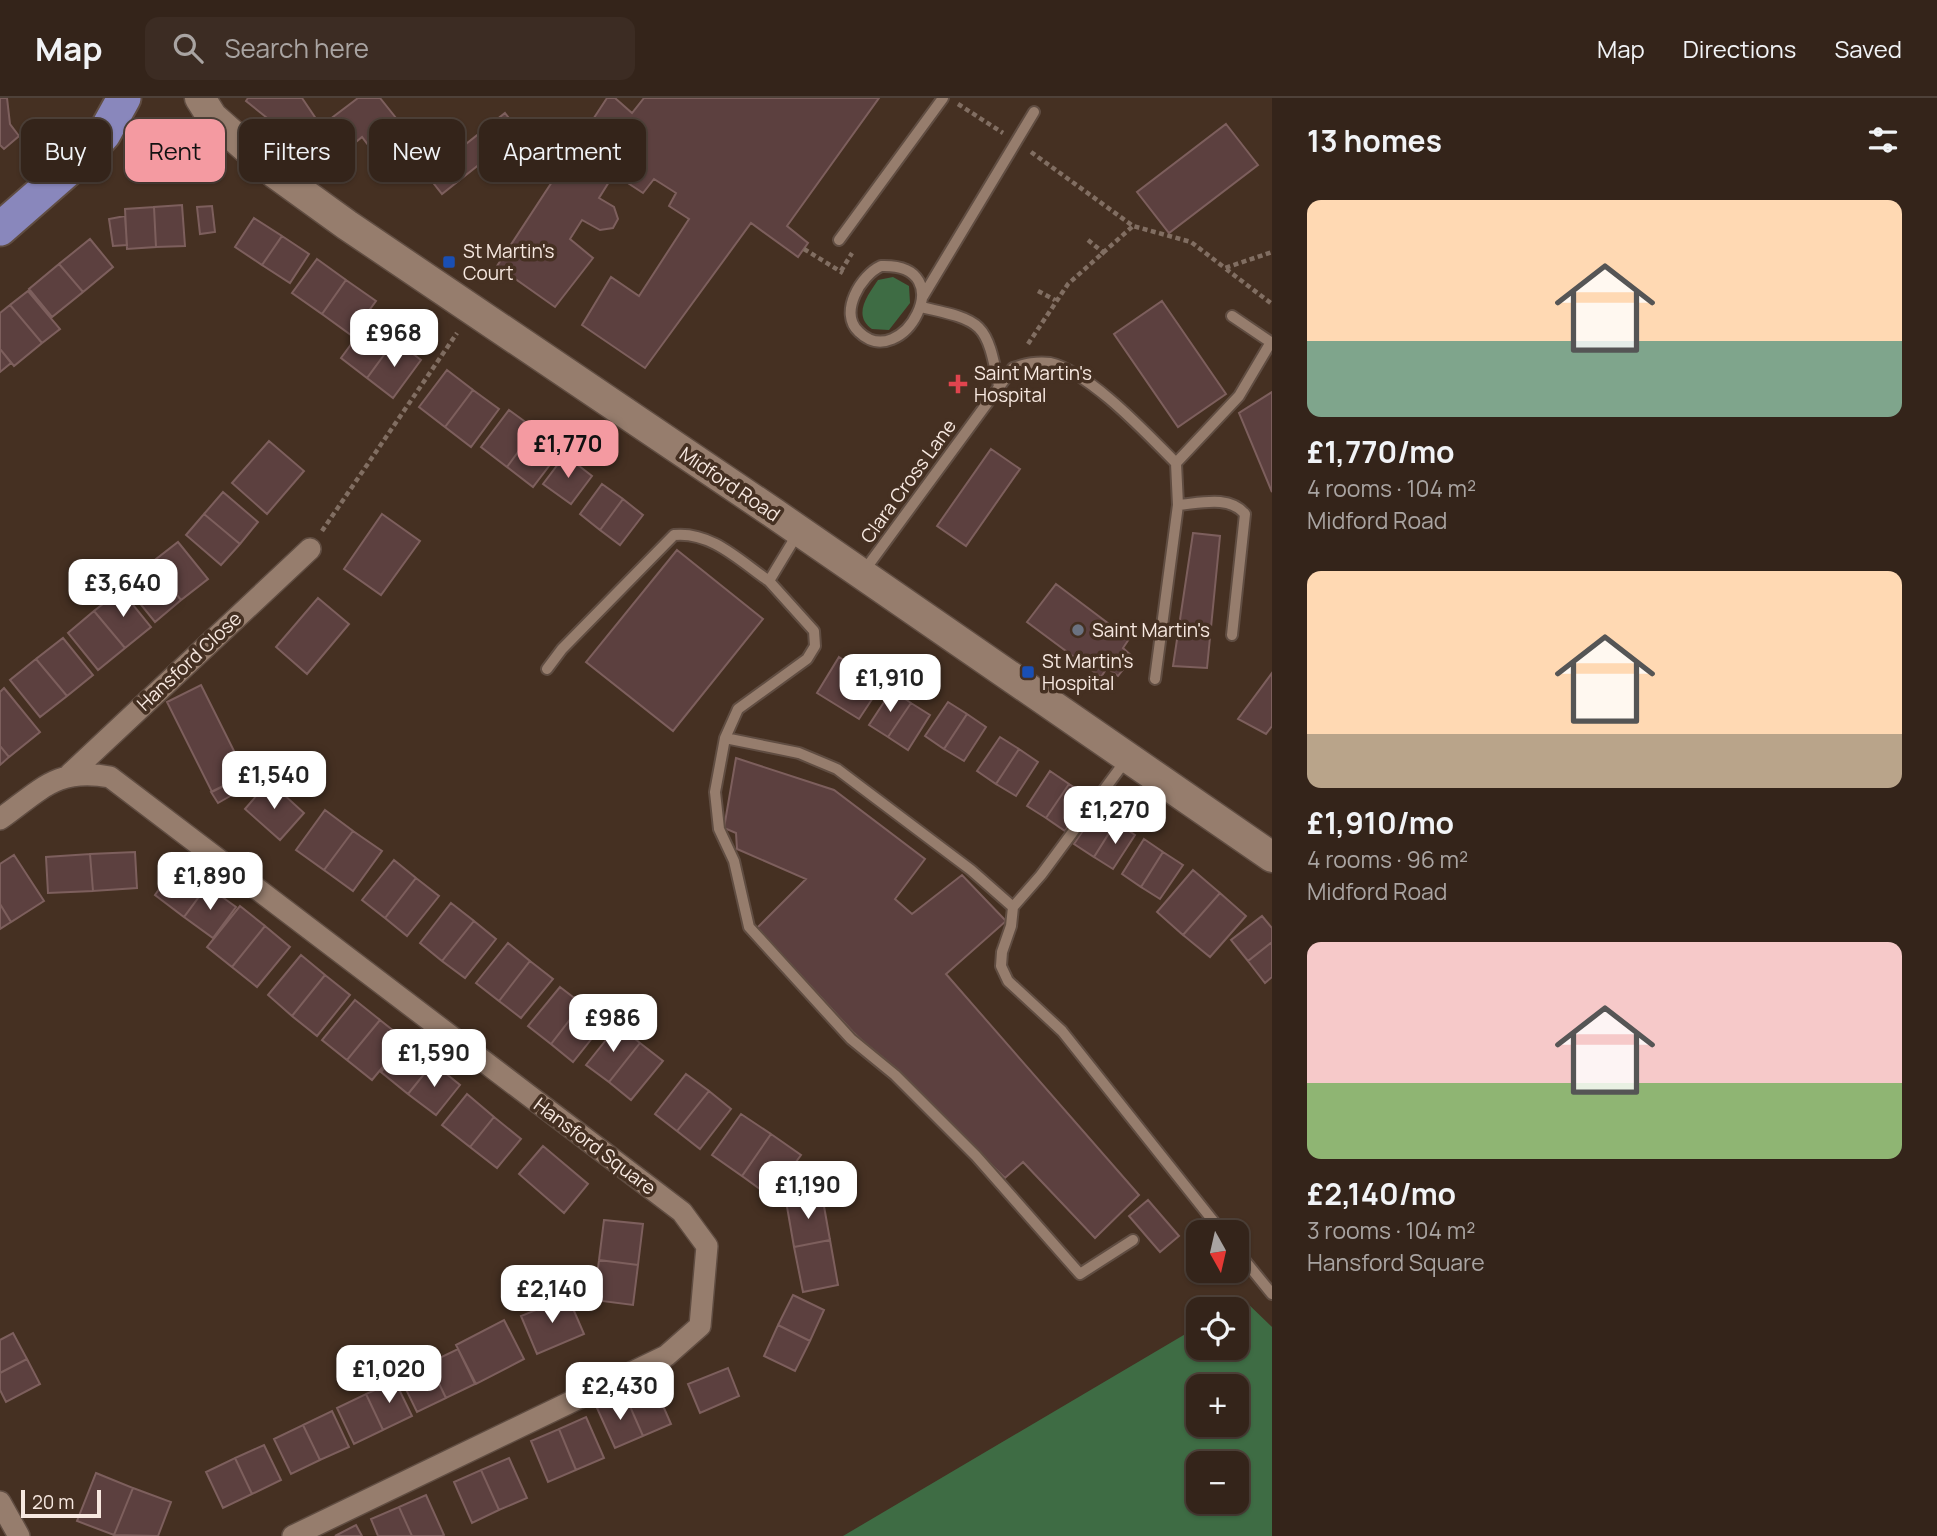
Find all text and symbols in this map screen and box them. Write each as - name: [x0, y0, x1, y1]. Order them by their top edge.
- search box: [145, 17, 635, 80]
- text: Map: [35, 26, 103, 71]
- icon: search: [169, 29, 207, 67]
- text: Search here: [225, 30, 369, 66]
- text: Map: [1597, 32, 1645, 65]
- text: Directions: [1683, 32, 1796, 65]
- text: Saved: [1834, 32, 1902, 65]
- chip: Buy: [21, 119, 111, 182]
- chip: Rent: [125, 119, 225, 182]
- chip: Filters: [239, 119, 355, 182]
- chip: New: [369, 119, 465, 182]
- chip: Apartment: [479, 119, 646, 182]
- text: 13 homes: [1307, 120, 1442, 161]
- icon: filters: [1864, 121, 1902, 159]
- place label: St Martin's Court: [463, 238, 555, 286]
- icon: home: [1542, 245, 1668, 371]
- marker: St Martin's Court: [441, 254, 457, 270]
- pin: £968: [353, 310, 435, 369]
- text: £968: [366, 316, 422, 348]
- place label: Saint Martin's Hospital: [974, 360, 1092, 408]
- marker: Saint Martin's Hospital: [948, 374, 968, 394]
- street label: Clara Cross Lane: [854, 414, 962, 548]
- pin: £1,770: [511, 420, 625, 480]
- text: £1,770: [533, 427, 603, 459]
- text: £1,770/mo: [1307, 431, 1454, 472]
- street label: Midford Road: [675, 441, 785, 527]
- text: 4 rooms · 104 m²: [1307, 472, 1476, 504]
- text: Midford Road: [1307, 504, 1447, 536]
- pin: £3,640: [66, 560, 180, 619]
- text: £3,640: [85, 566, 161, 598]
- street label: Hansford Close: [131, 606, 247, 716]
- icon: home: [1542, 616, 1668, 742]
- place label: Saint Martin's: [1092, 617, 1210, 643]
- marker: Saint Martin's: [1070, 622, 1086, 638]
- place label: St Martin's Hospital: [1042, 648, 1134, 696]
- pin: £1,910: [833, 654, 947, 714]
- text: £1,910: [856, 661, 924, 693]
- marker: St Martin's Hospital: [1020, 664, 1036, 680]
- pin: £1,540: [217, 752, 331, 811]
- text: £1,540: [238, 758, 310, 790]
- pin: £1,270: [1058, 786, 1172, 846]
- text: £1,270: [1080, 793, 1150, 825]
- text: £1,910/mo: [1307, 802, 1454, 843]
- text: 4 rooms · 96 m²: [1307, 843, 1468, 875]
- pin: £1,890: [153, 852, 267, 912]
- text: £1,890: [174, 859, 246, 891]
- text: Midford Road: [1307, 875, 1447, 907]
- icon: home: [1542, 987, 1668, 1113]
- pin: £986: [572, 995, 654, 1054]
- text: £986: [585, 1001, 641, 1033]
- pin: £1,590: [377, 1030, 491, 1089]
- text: £1,590: [398, 1036, 470, 1068]
- street label: Hansford Square: [529, 1091, 661, 1201]
- pin: £1,190: [751, 1162, 865, 1221]
- text: £1,190: [775, 1168, 841, 1200]
- text: £2,140/mo: [1307, 1173, 1456, 1214]
- text: 3 rooms · 104 m²: [1307, 1214, 1475, 1246]
- north arrow: [1186, 1220, 1250, 1283]
- map controls: [1186, 1220, 1249, 1514]
- text: Hansford Square: [1307, 1246, 1485, 1278]
- pin: £2,140: [495, 1266, 609, 1325]
- text: £2,140: [517, 1272, 587, 1304]
- button: locate: [1186, 1297, 1249, 1360]
- pin: £1,020: [332, 1346, 446, 1405]
- text: £1,020: [352, 1352, 426, 1384]
- pin: £2,430: [563, 1362, 677, 1422]
- text: £2,430: [582, 1369, 658, 1401]
- button: +: [1186, 1374, 1249, 1437]
- button: −: [1186, 1451, 1249, 1514]
- scale bar: [21, 1487, 102, 1519]
- text: 20 m: [32, 1489, 74, 1515]

